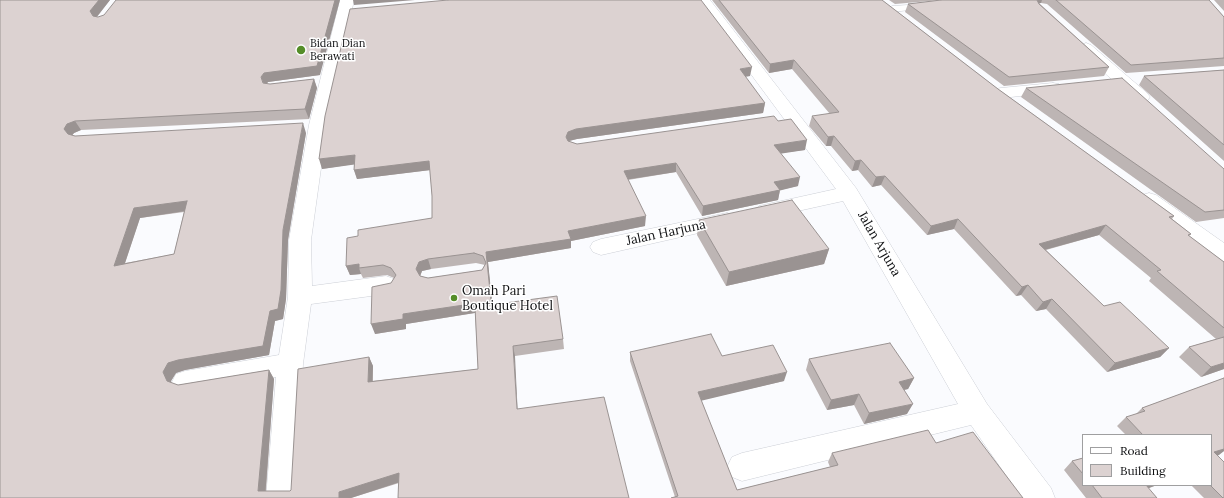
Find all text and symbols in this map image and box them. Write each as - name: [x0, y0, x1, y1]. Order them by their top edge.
- place label: Bidan Dian Berawati: [310, 37, 365, 63]
- marker: Bidan Dian Berawati: [295, 44, 307, 56]
- street label: Jalan Arjuna: [854, 209, 904, 279]
- street label: Jalan Harjuna: [625, 217, 707, 249]
- place label: Omah Pari Boutique Hotel: [462, 283, 553, 314]
- marker: Omah Pari Boutique Hotel: [449, 293, 459, 303]
- legend: [1082, 434, 1212, 486]
- text: Road: [1120, 443, 1148, 458]
- text: Building: [1120, 463, 1166, 478]

